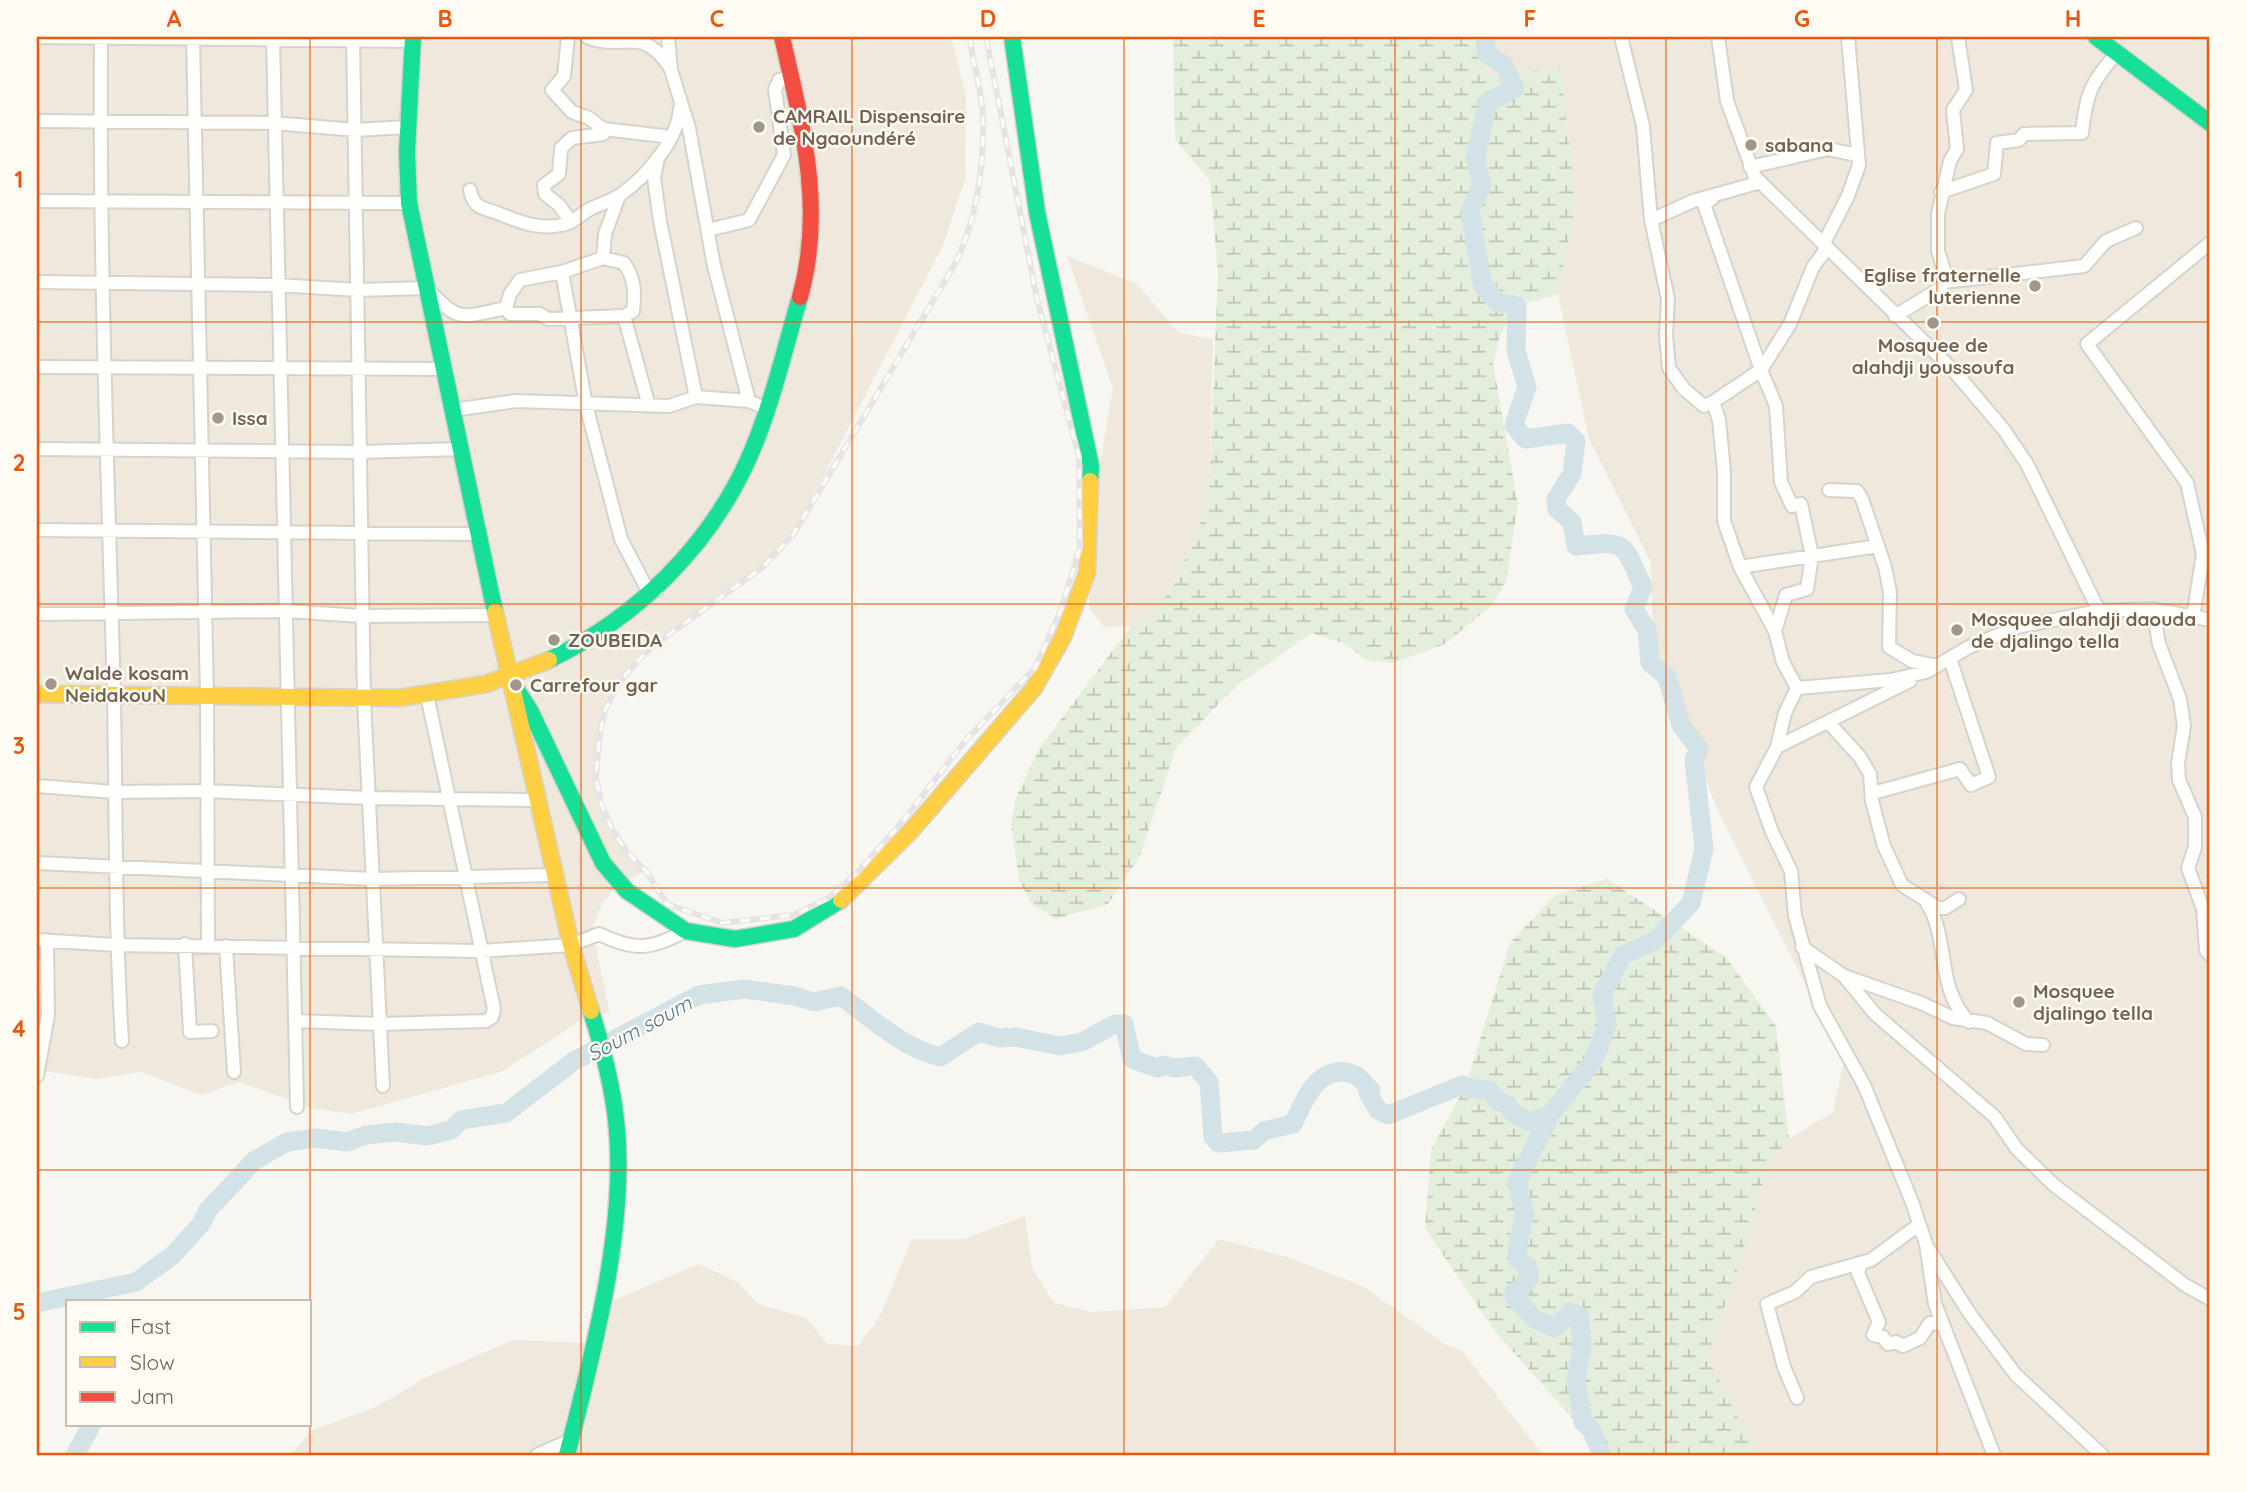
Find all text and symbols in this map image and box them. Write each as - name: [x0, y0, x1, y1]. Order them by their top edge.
- text: A: [167, 4, 182, 33]
- text: B: [437, 4, 453, 33]
- text: C: [710, 4, 724, 33]
- text: D: [980, 4, 996, 33]
- text: E: [1252, 4, 1266, 33]
- text: F: [1524, 4, 1536, 33]
- text: G: [1794, 4, 1810, 33]
- text: H: [2065, 4, 2081, 33]
- place label: CAMRAIL Dispensaire de Ngaoundéré: [773, 104, 966, 150]
- marker: CAMRAIL Dispensaire de Ngaoundéré: [751, 119, 767, 135]
- place label: sabana: [1765, 133, 1833, 157]
- marker: sabana: [1743, 137, 1759, 153]
- text: 1: [15, 165, 23, 194]
- place label: Eglise fraternelle luterienne: [1864, 263, 2021, 309]
- marker: Eglise fraternelle luterienne: [2027, 278, 2043, 294]
- marker: Mosquee de alahdji youssoufa: [1925, 315, 1941, 331]
- place label: Mosquee de alahdji youssoufa: [1852, 333, 2014, 379]
- place label: Issa: [232, 406, 268, 430]
- marker: Issa: [210, 410, 226, 426]
- text: 2: [12, 448, 26, 477]
- place label: Mosquee alahdji daouda de djalingo tella: [1971, 607, 2196, 653]
- marker: Mosquee alahdji daouda de djalingo tella: [1949, 622, 1965, 638]
- place label: ZOUBEIDA: [568, 628, 662, 652]
- marker: ZOUBEIDA: [546, 632, 562, 648]
- place label: Walde kosam NeidakouN: [65, 661, 189, 707]
- place label: Carrefour gar: [530, 673, 658, 697]
- marker: Walde kosam NeidakouN: [43, 676, 59, 692]
- marker: Carrefour gar: [508, 677, 524, 693]
- text: 3: [13, 731, 25, 760]
- place label: Mosquee djalingo tella: [2033, 979, 2153, 1025]
- water label: Soum soum: [582, 989, 697, 1066]
- marker: Mosquee djalingo tella: [2011, 994, 2027, 1010]
- text: 4: [12, 1014, 26, 1043]
- text: 5: [12, 1297, 26, 1326]
- legend: [66, 1300, 312, 1426]
- text: Fast: [130, 1313, 171, 1339]
- text: Slow: [130, 1349, 175, 1375]
- text: Jam: [130, 1383, 174, 1409]

